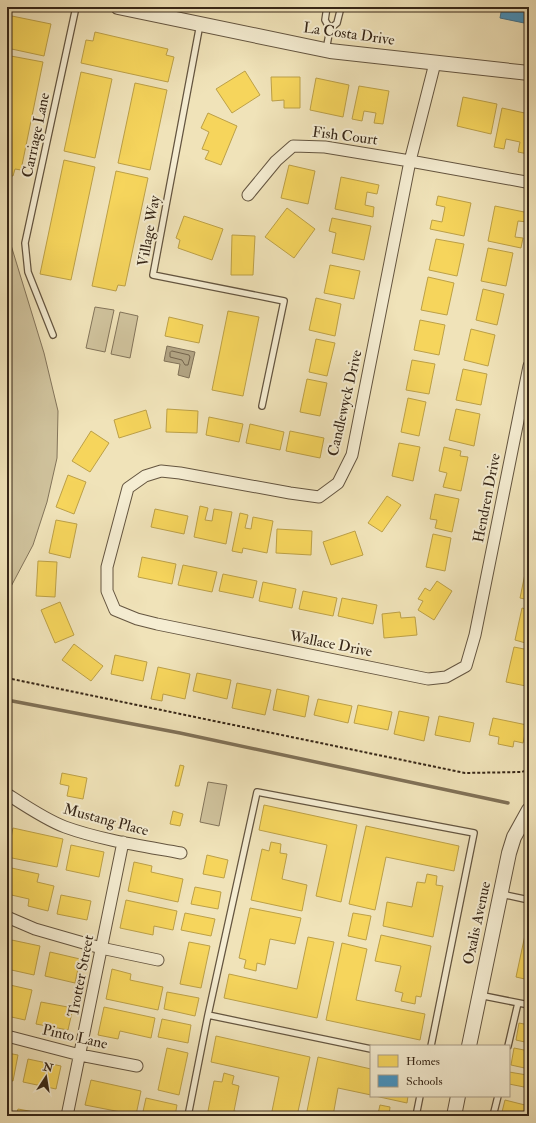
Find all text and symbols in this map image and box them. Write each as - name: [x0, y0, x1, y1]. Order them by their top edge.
- street label: La Costa Drive: [302, 18, 396, 50]
- street label: Carriage Lane: [18, 91, 54, 179]
- street label: Fish Court: [311, 123, 379, 149]
- street label: Village Way: [133, 194, 165, 268]
- street label: Candlewyck Drive: [324, 348, 366, 458]
- street label: Hendren Drive: [469, 452, 505, 544]
- street label: Wallace Drive: [287, 626, 374, 661]
- street label: Mustang Place: [61, 799, 151, 841]
- street label: Oxalis Avenue: [459, 880, 495, 966]
- street label: Trotter Street: [64, 933, 98, 1019]
- street label: Pinto Lane: [40, 1020, 110, 1054]
- legend: [370, 1045, 510, 1097]
- text: Homes: [406, 1054, 440, 1069]
- north arrow: [26, 1057, 66, 1097]
- text: N: [41, 1060, 55, 1075]
- text: Schools: [406, 1074, 443, 1089]

